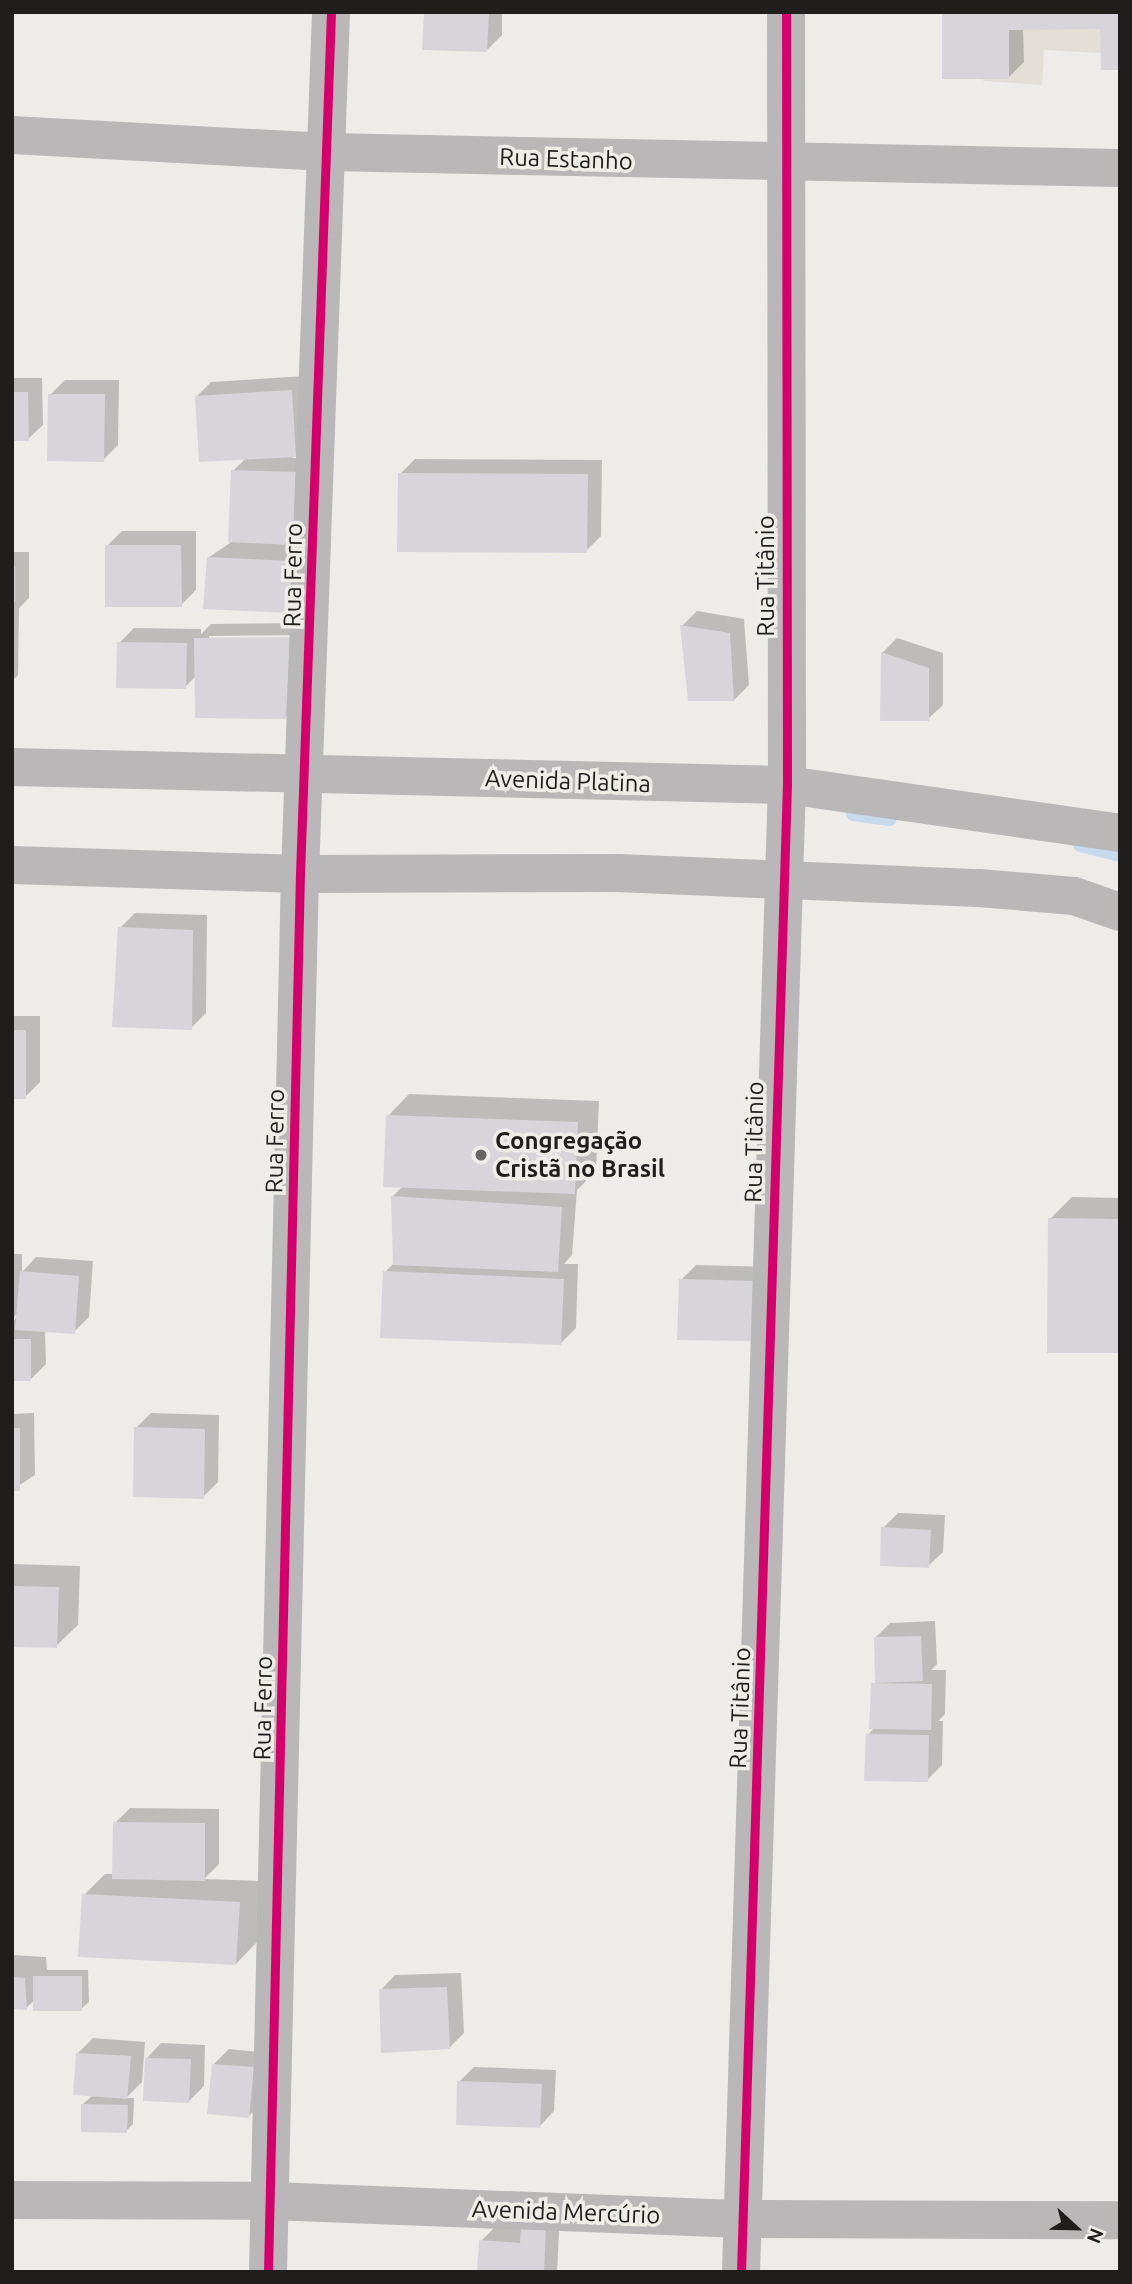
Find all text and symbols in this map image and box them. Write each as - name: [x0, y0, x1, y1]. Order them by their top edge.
- street label: Rua Estanho: [499, 142, 633, 176]
- street label: Rua Titânio: [752, 515, 780, 637]
- street label: Rua Ferro: [278, 522, 308, 628]
- street label: Avenida Platina: [485, 764, 651, 798]
- street label: Rua Titânio: [739, 1081, 769, 1203]
- street label: Rua Ferro: [260, 1088, 290, 1194]
- place label: Congregação Cristã no Brasil: [495, 1127, 665, 1183]
- marker: Congregação Cristã no Brasil: [473, 1147, 489, 1163]
- street label: Rua Titânio: [723, 1647, 757, 1769]
- street label: Rua Ferro: [248, 1655, 278, 1761]
- north arrow: [1041, 2193, 1111, 2263]
- street label: Avenida Mercúrio: [471, 2194, 661, 2230]
- text: N: [1083, 2225, 1108, 2247]

